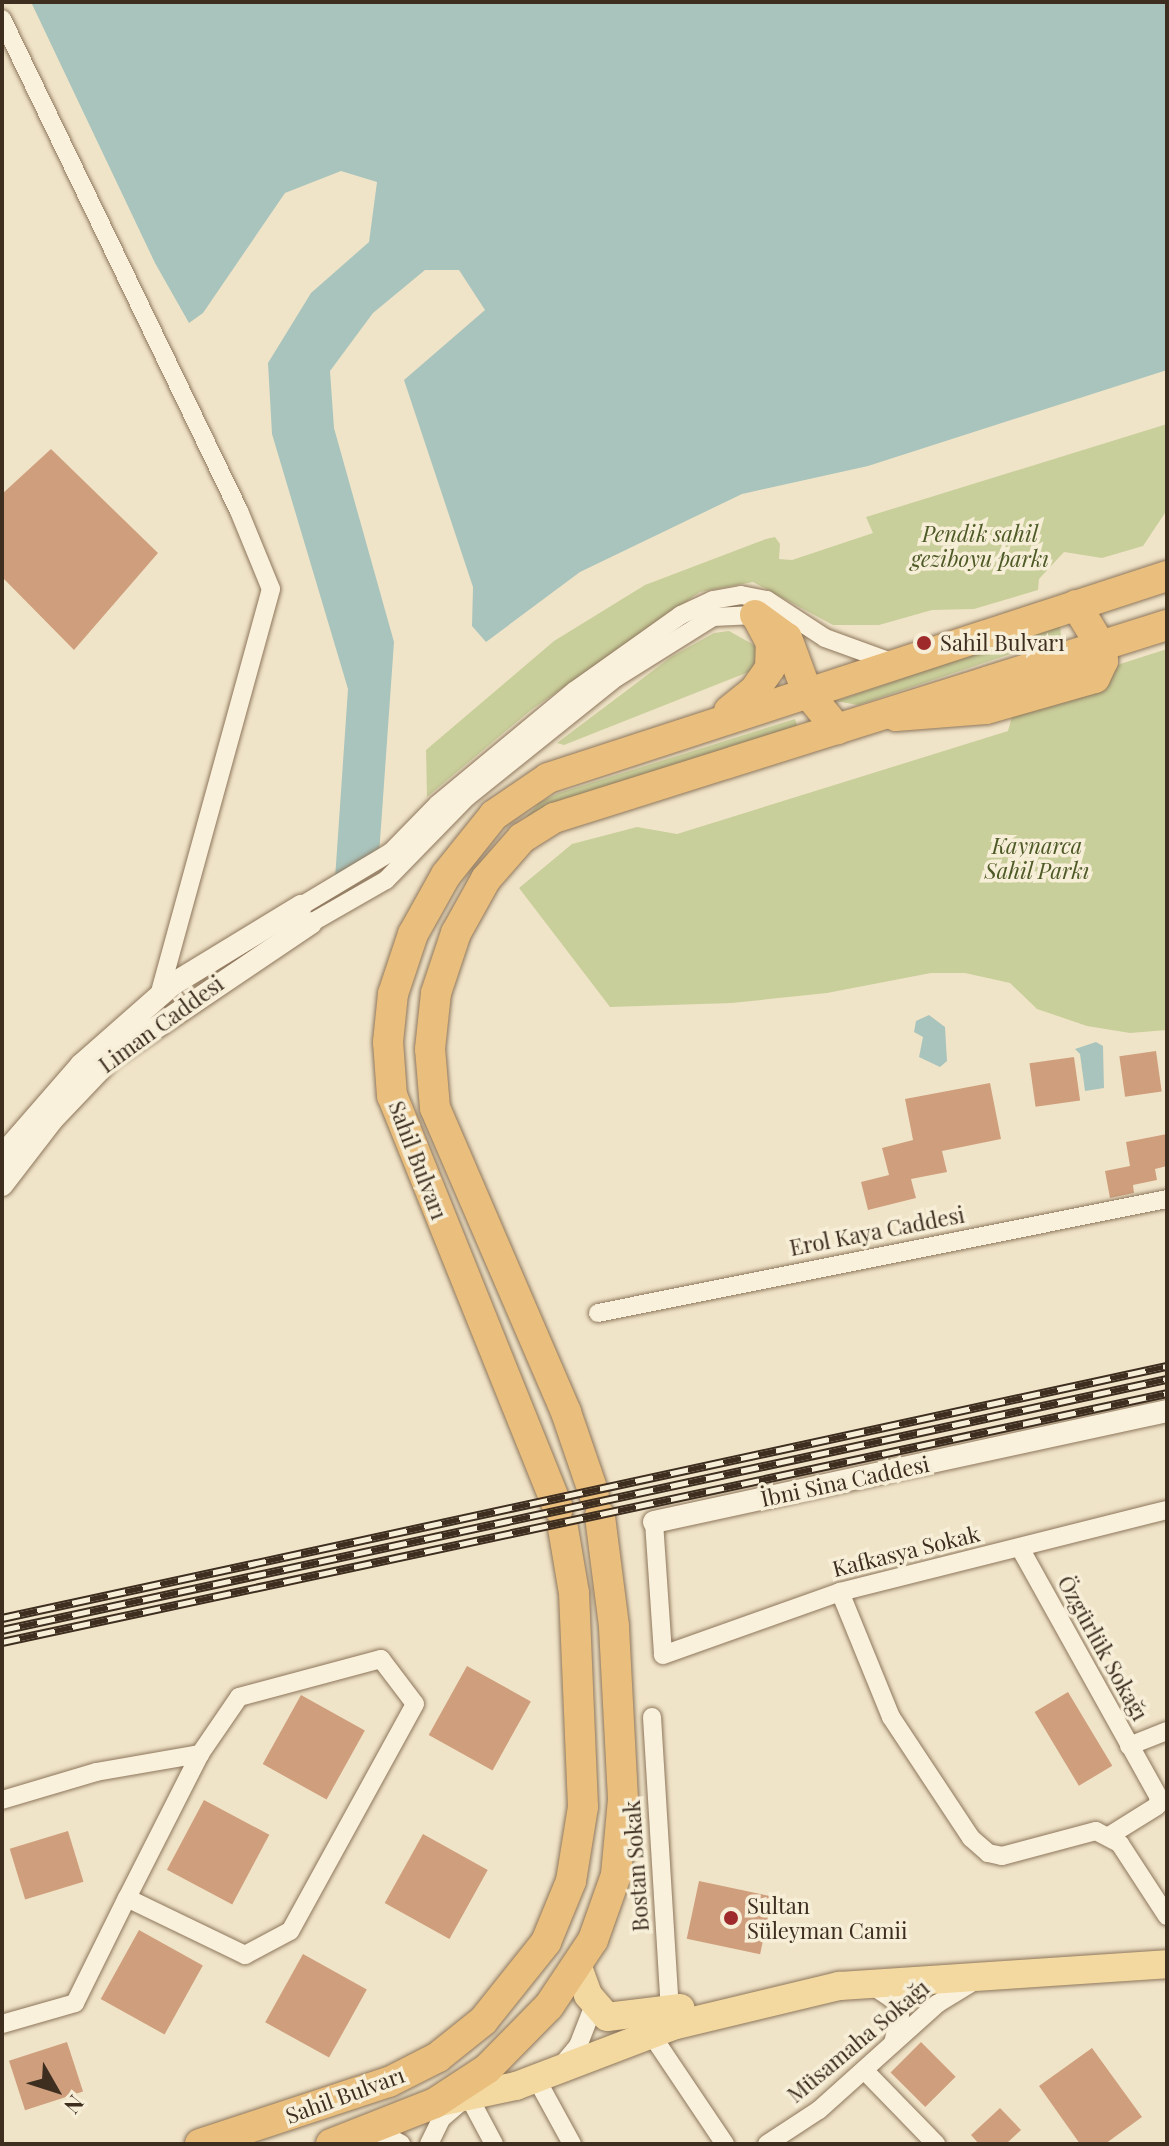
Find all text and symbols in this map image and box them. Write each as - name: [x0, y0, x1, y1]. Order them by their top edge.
- park label: Pendik sahil geziboyu parkı: [911, 520, 1049, 572]
- place label: Sahil Bulvarı: [940, 630, 1065, 656]
- marker: Sahil Bulvarı: [915, 634, 933, 652]
- park label: Kaynarca Sahil Parkı: [984, 832, 1090, 884]
- street label: Liman Caddesi: [94, 970, 228, 1078]
- street label: Sahil Bulvarı: [383, 1097, 453, 1223]
- street label: Erol Kaya Caddesi: [787, 1201, 967, 1261]
- street label: İbni Sina Caddesi: [758, 1450, 932, 1512]
- street label: Kafkasya Sokak: [830, 1520, 982, 1582]
- street label: Özgürlük Sokağı: [1052, 1571, 1154, 1725]
- street label: Bostan Sokak: [618, 1799, 654, 1933]
- place label: Sultan Süleyman Camii: [747, 1892, 907, 1944]
- marker: Sultan Süleyman Camii: [722, 1909, 740, 1927]
- street label: Müsamaha Sokağı: [782, 1974, 934, 2108]
- north arrow: [16, 2050, 96, 2130]
- street label: Sahil Bulvarı: [282, 2061, 408, 2129]
- text: N: [58, 2089, 91, 2121]

